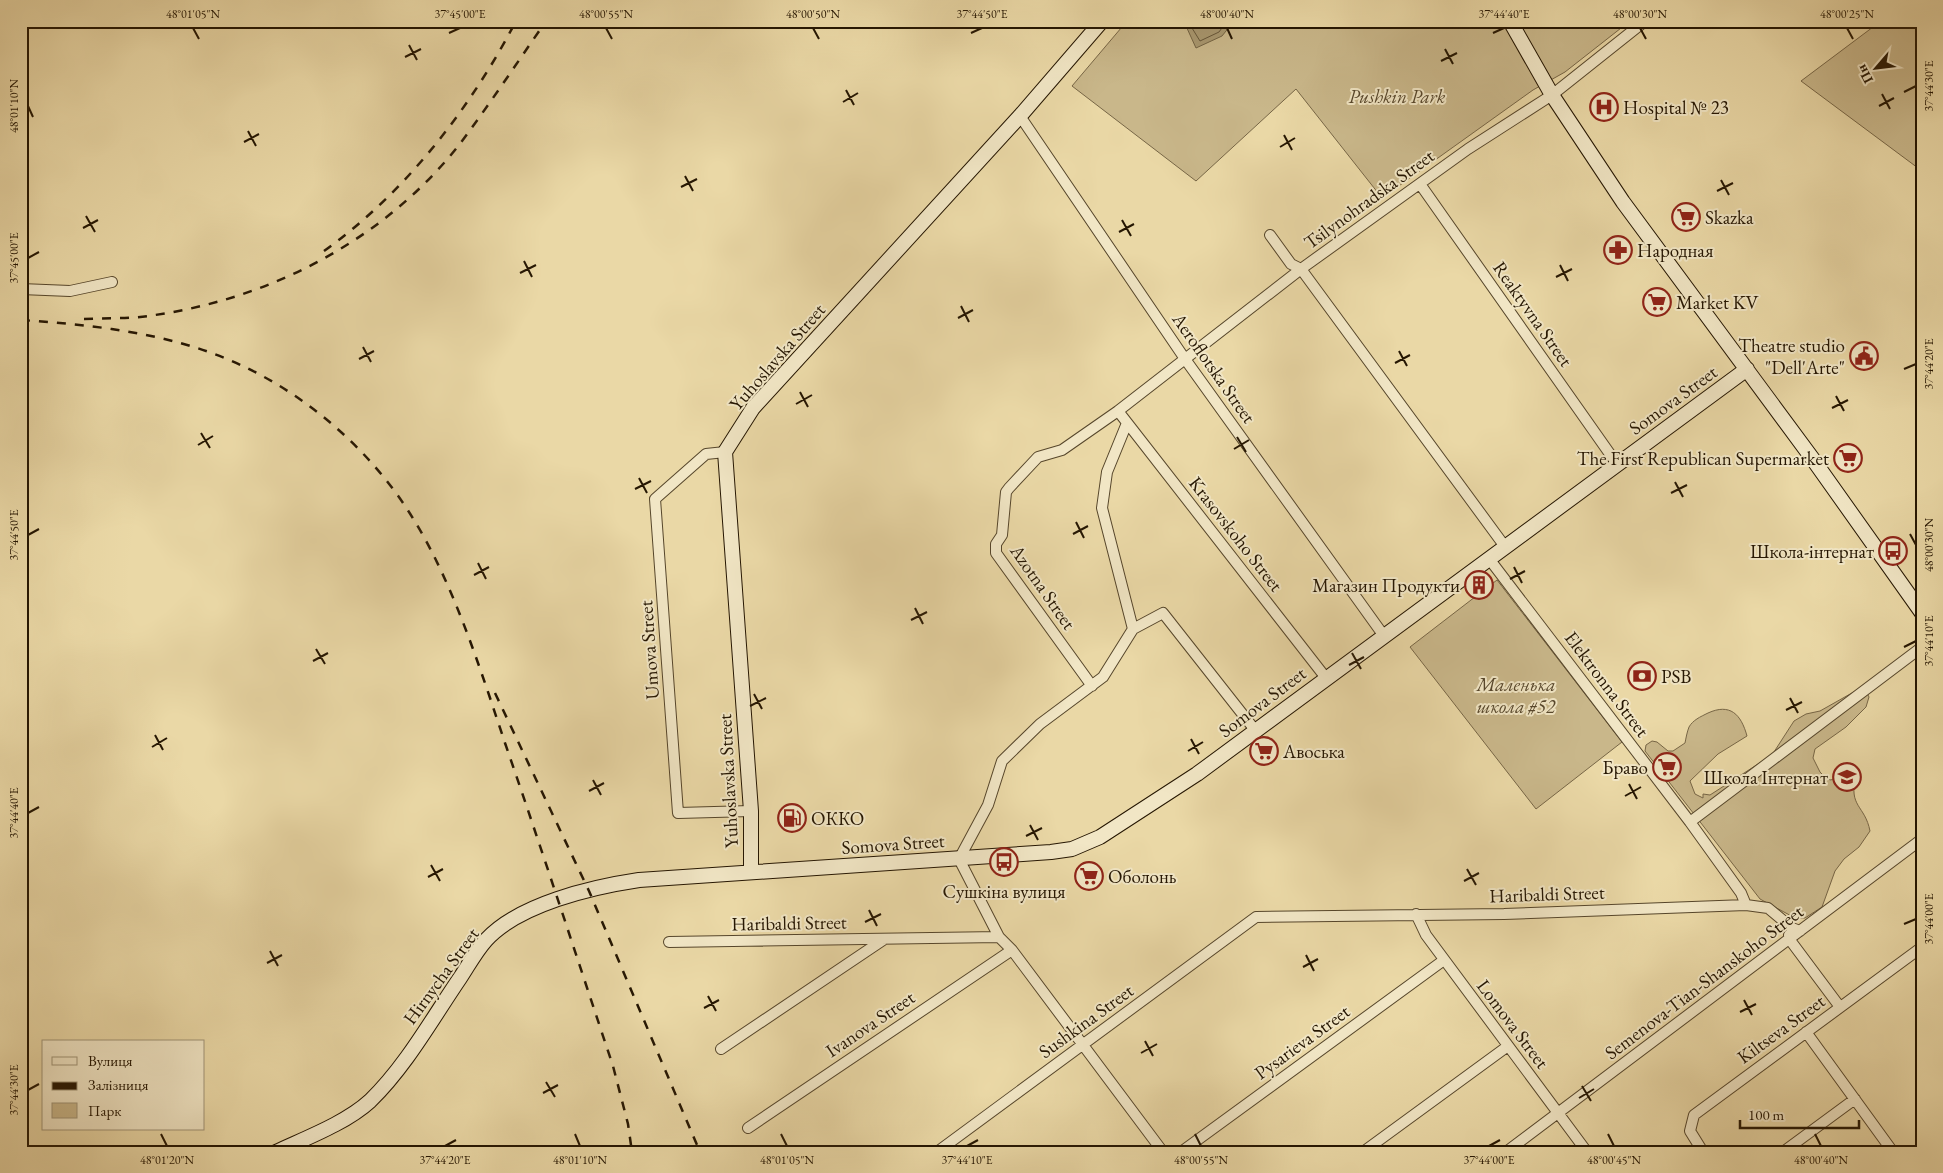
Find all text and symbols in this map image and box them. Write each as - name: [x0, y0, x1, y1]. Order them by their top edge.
- text: 48°01'05"N: [166, 6, 220, 22]
- text: 37°45'00"E: [434, 6, 486, 22]
- text: 48°00'55"N: [579, 6, 633, 22]
- text: 48°00'50"N: [786, 6, 840, 22]
- text: 37°44'50"E: [956, 6, 1008, 22]
- text: 48°00'40"N: [1200, 6, 1254, 22]
- text: 37°44'40"E: [1478, 6, 1530, 22]
- text: 48°00'30"N: [1613, 6, 1667, 22]
- text: 48°00'25"N: [1820, 6, 1874, 22]
- north arrow: [1850, 42, 1900, 92]
- text: 37°44'30"E: [1921, 60, 1937, 112]
- text: Пн: [1852, 61, 1877, 87]
- text: 48°01'10"N: [6, 79, 22, 133]
- park label: Pushkin Park: [1349, 84, 1446, 109]
- hospital icon: Hospital № 23: [1589, 92, 1619, 122]
- place label: Hospital № 23: [1623, 95, 1729, 120]
- street label: Tsilynohradska Street: [1299, 143, 1439, 255]
- supermarket icon: Skazka: [1671, 202, 1701, 232]
- place label: Skazka: [1705, 205, 1754, 230]
- text: 37°45'00"E: [6, 232, 22, 284]
- pharmacy icon: Народная: [1603, 235, 1633, 265]
- place label: Народная: [1637, 238, 1714, 263]
- street label: Reaktyvna Street: [1487, 256, 1579, 372]
- supermarket icon: Market KV: [1642, 287, 1672, 317]
- place label: Market KV: [1676, 290, 1759, 315]
- street label: Yuhoslavska Street: [723, 298, 831, 416]
- street label: Aeroflotska Street: [1166, 307, 1261, 428]
- place label: Theatre studio "Dell'Arte": [1738, 333, 1845, 380]
- text: 37°44'20"E: [1921, 338, 1937, 390]
- public building icon: Theatre studio "Dell'Arte": [1849, 341, 1879, 371]
- street label: Somova Street: [1624, 360, 1722, 440]
- supermarket icon: The First Republican Supermarket: [1833, 443, 1863, 473]
- place label: The First Republican Supermarket: [1577, 446, 1829, 471]
- street label: Krasovskoho Street: [1183, 471, 1289, 597]
- text: 37°44'50"E: [6, 509, 22, 561]
- text: 48°00'30"N: [1921, 518, 1937, 572]
- bus stop icon: Школа-інтернат: [1878, 536, 1908, 566]
- street label: Azotna Street: [1004, 539, 1081, 635]
- place label: Школа-інтернат: [1750, 539, 1874, 564]
- building icon: Магазин Продукти: [1464, 570, 1494, 600]
- place label: Магазин Продукти: [1312, 573, 1460, 598]
- street label: Umova Street: [633, 600, 665, 700]
- text: 37°44'10"E: [1921, 615, 1937, 667]
- street label: Elektronna Street: [1559, 626, 1655, 742]
- street label: Somova Street: [1213, 661, 1311, 743]
- bank icon: PSB: [1627, 661, 1657, 691]
- place label: PSB: [1661, 664, 1691, 689]
- park label: Маленька школа #52: [1475, 672, 1556, 719]
- street label: Yuhoslavska Street: [712, 713, 744, 849]
- supermarket icon: Авоська: [1249, 736, 1279, 766]
- place label: Авоська: [1282, 739, 1345, 764]
- supermarket icon: Браво: [1652, 752, 1682, 782]
- place label: Браво: [1602, 755, 1648, 780]
- school or university icon: Школа Інтернат: [1832, 762, 1862, 792]
- place label: Школа Інтернат: [1704, 765, 1828, 790]
- text: 37°44'40"E: [6, 787, 22, 839]
- fuel station icon: ОККО: [777, 803, 807, 833]
- place label: ОККО: [811, 806, 864, 831]
- street label: Somova Street: [841, 828, 945, 860]
- bus stop icon: Сушкіна вулиця: [989, 847, 1019, 877]
- supermarket icon: Оболонь: [1074, 861, 1104, 891]
- place label: Оболонь: [1108, 864, 1177, 889]
- place label: Сушкіна вулиця: [942, 879, 1066, 904]
- street label: Haribaldi Street: [1489, 879, 1605, 909]
- text: 37°44'00"E: [1921, 893, 1937, 945]
- street label: Semenova-Tian-Shanskoho Street: [1600, 899, 1808, 1065]
- street label: Haribaldi Street: [731, 909, 847, 937]
- street label: Hirnycha Street: [397, 922, 485, 1030]
- street label: Lomova Street: [1471, 974, 1555, 1074]
- street label: Sushkina Street: [1034, 978, 1138, 1064]
- street label: Ivanova Street: [821, 985, 919, 1063]
- street label: Kiltseva Street: [1732, 989, 1830, 1069]
- street label: Pysarieva Street: [1249, 999, 1355, 1085]
- legend: [42, 1040, 205, 1130]
- text: Вулиця: [88, 1051, 133, 1070]
- text: 37°44'30"E: [6, 1064, 22, 1116]
- text: Залізниця: [88, 1075, 149, 1094]
- scale bar: [1740, 1098, 1859, 1130]
- text: Парк: [88, 1101, 121, 1120]
- text: 100 m: [1748, 1105, 1785, 1124]
- text: 48°01'20"N: [140, 1152, 194, 1168]
- text: 37°44'20"E: [419, 1152, 471, 1168]
- text: 48°01'10"N: [553, 1152, 607, 1168]
- text: 48°01'05"N: [760, 1152, 814, 1168]
- text: 37°44'10"E: [941, 1152, 993, 1168]
- text: 48°00'55"N: [1174, 1152, 1228, 1168]
- text: 37°44'00"E: [1463, 1152, 1515, 1168]
- text: 48°00'45"N: [1587, 1152, 1641, 1168]
- text: 48°00'40"N: [1794, 1152, 1848, 1168]

